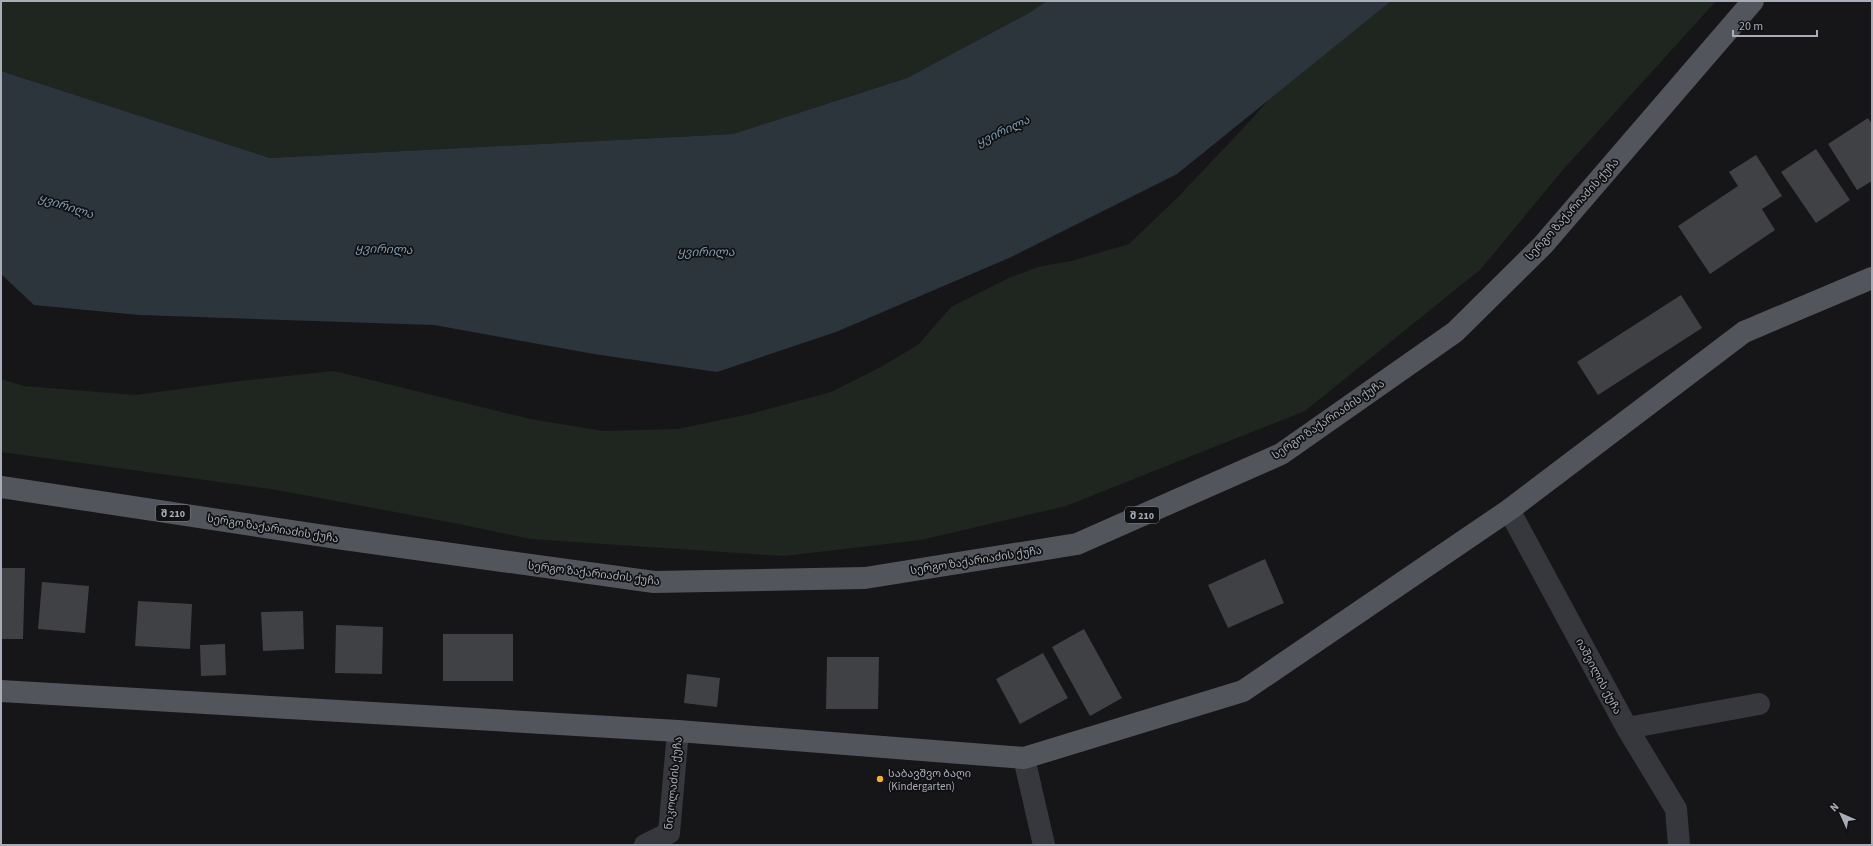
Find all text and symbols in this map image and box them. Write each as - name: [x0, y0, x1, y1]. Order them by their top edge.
- scale bar: [1733, 12, 1817, 38]
- text: 20 m: [1739, 18, 1763, 35]
- water label: ყვირილა: [974, 112, 1033, 151]
- street label: სერგო ზაქარიაძის ქუჩა: [1522, 155, 1622, 264]
- water label: ყვირილა: [36, 190, 96, 224]
- water label: ყვირილა: [355, 240, 413, 259]
- water label: ყვირილა: [677, 244, 735, 261]
- street label: სერგო ზაქარიაძის ქუჩა: [1269, 376, 1388, 463]
- road number: შ 210: [156, 505, 190, 521]
- road number: შ 210: [1125, 507, 1159, 523]
- street label: სერგო ზაქარიაძის ქუჩა: [206, 511, 340, 546]
- street label: სერგო ზაქარიაძის ქუჩა: [909, 543, 1043, 578]
- street label: სერგო ზაქარიაძის ქუჩა: [527, 558, 661, 589]
- street label: იაშვილის ქუჩა: [1572, 636, 1625, 717]
- street label: ნიკოლაძის ქუჩა: [661, 736, 686, 830]
- place label: საბავშვო ბაღი (Kindergarten): [888, 766, 971, 794]
- marker: საბავშვო ბაღი (Kindergarten): [875, 774, 885, 784]
- north arrow: [1821, 794, 1861, 834]
- text: N: [1826, 799, 1842, 815]

